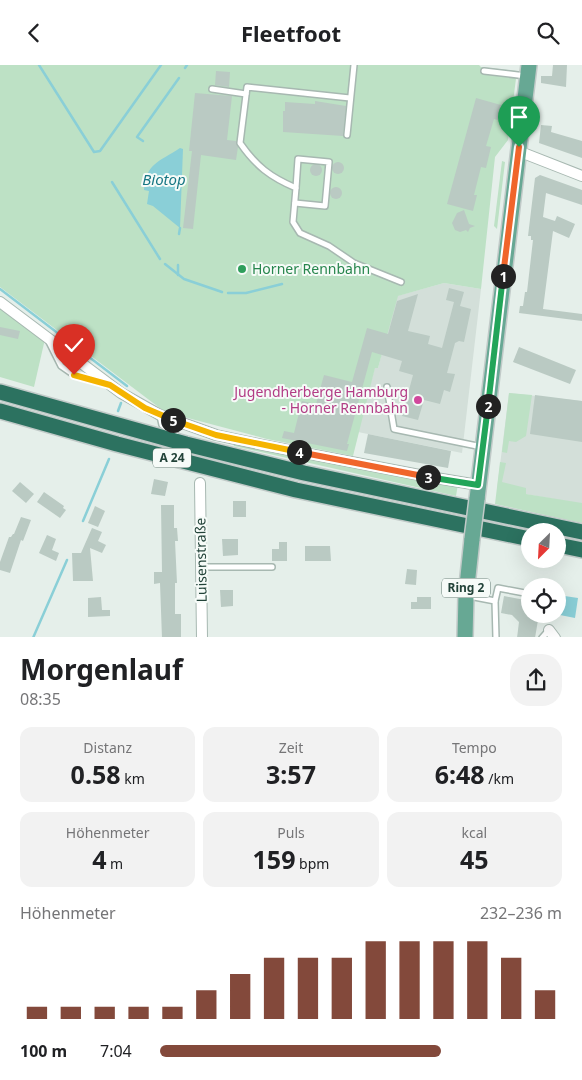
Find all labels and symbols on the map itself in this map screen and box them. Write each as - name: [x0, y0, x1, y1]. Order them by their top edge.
- pin: [498, 96, 540, 147]
- water label: Biotop: [142, 169, 186, 189]
- place label: Horner Rennbahn: [252, 259, 370, 278]
- marker: Horner Rennbahn: [236, 263, 248, 275]
- pin: 1: [490, 263, 516, 289]
- pin: [53, 324, 95, 375]
- place label: Jugendherberge Hamburg - Horner Rennbahn: [232, 382, 408, 417]
- pin: 2: [476, 393, 500, 419]
- marker: Jugendherberge Hamburg - Horner Rennbahn: [412, 394, 424, 406]
- pin: 5: [160, 407, 186, 433]
- pin: 4: [286, 439, 312, 465]
- road number: A 24: [153, 448, 191, 467]
- pin: 3: [416, 465, 440, 489]
- street label: Luisenstraße: [190, 517, 211, 603]
- north arrow: [521, 523, 566, 567]
- road number: Ring 2: [442, 579, 490, 597]

